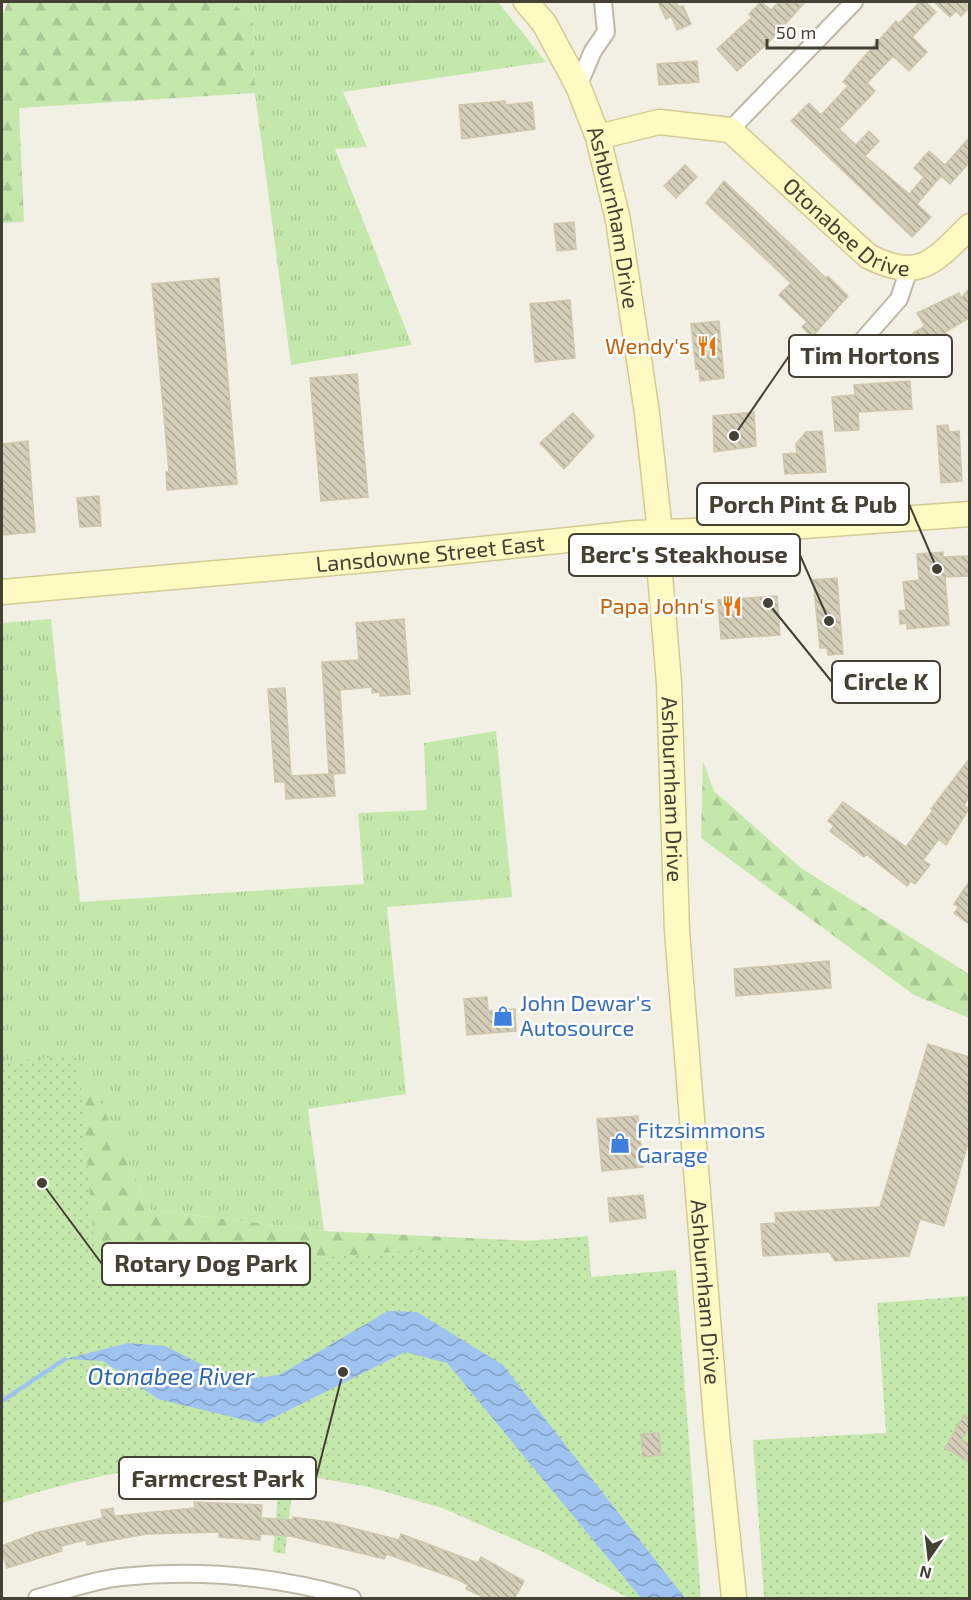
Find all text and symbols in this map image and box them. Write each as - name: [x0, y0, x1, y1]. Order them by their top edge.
- scale bar: [767, 12, 876, 50]
- text: 50 m: [776, 21, 816, 43]
- street label: Ashburnham Drive: [583, 122, 645, 310]
- street label: Otonabee Drive: [779, 171, 911, 280]
- place label: Wendy's: [605, 332, 690, 358]
- restaurant icon: Wendy's: [695, 334, 719, 358]
- callout: Tim Hortons: [789, 335, 952, 377]
- text: Tim Hortons: [800, 340, 940, 369]
- callout: Porch Pint & Pub: [697, 483, 909, 525]
- text: Porch Pint & Pub: [709, 489, 897, 518]
- street label: Lansdowne Street East: [314, 528, 546, 576]
- callout: Berc's Steakhouse: [569, 534, 800, 576]
- text: Berc's Steakhouse: [580, 539, 788, 568]
- place label: Papa John's: [600, 592, 715, 618]
- restaurant icon: Papa John's: [720, 594, 744, 618]
- callout: Circle K: [832, 661, 940, 703]
- text: Circle K: [844, 666, 929, 695]
- street label: Ashburnham Drive: [657, 696, 689, 882]
- place label: John Dewar's Autosource: [520, 989, 652, 1040]
- shop icon: John Dewar's Autosource: [491, 1004, 515, 1028]
- place label: Fitzsimmons Garage: [637, 1116, 766, 1167]
- shop icon: Fitzsimmons Garage: [608, 1131, 632, 1155]
- street label: Ashburnham Drive: [686, 1198, 727, 1386]
- callout: Rotary Dog Park: [102, 1243, 310, 1285]
- text: Rotary Dog Park: [114, 1248, 298, 1277]
- water label: Otonabee River: [88, 1361, 255, 1390]
- callout: Farmcrest Park: [119, 1457, 316, 1499]
- text: Farmcrest Park: [131, 1463, 305, 1492]
- north arrow: [899, 1528, 959, 1588]
- text: N: [917, 1562, 933, 1584]

